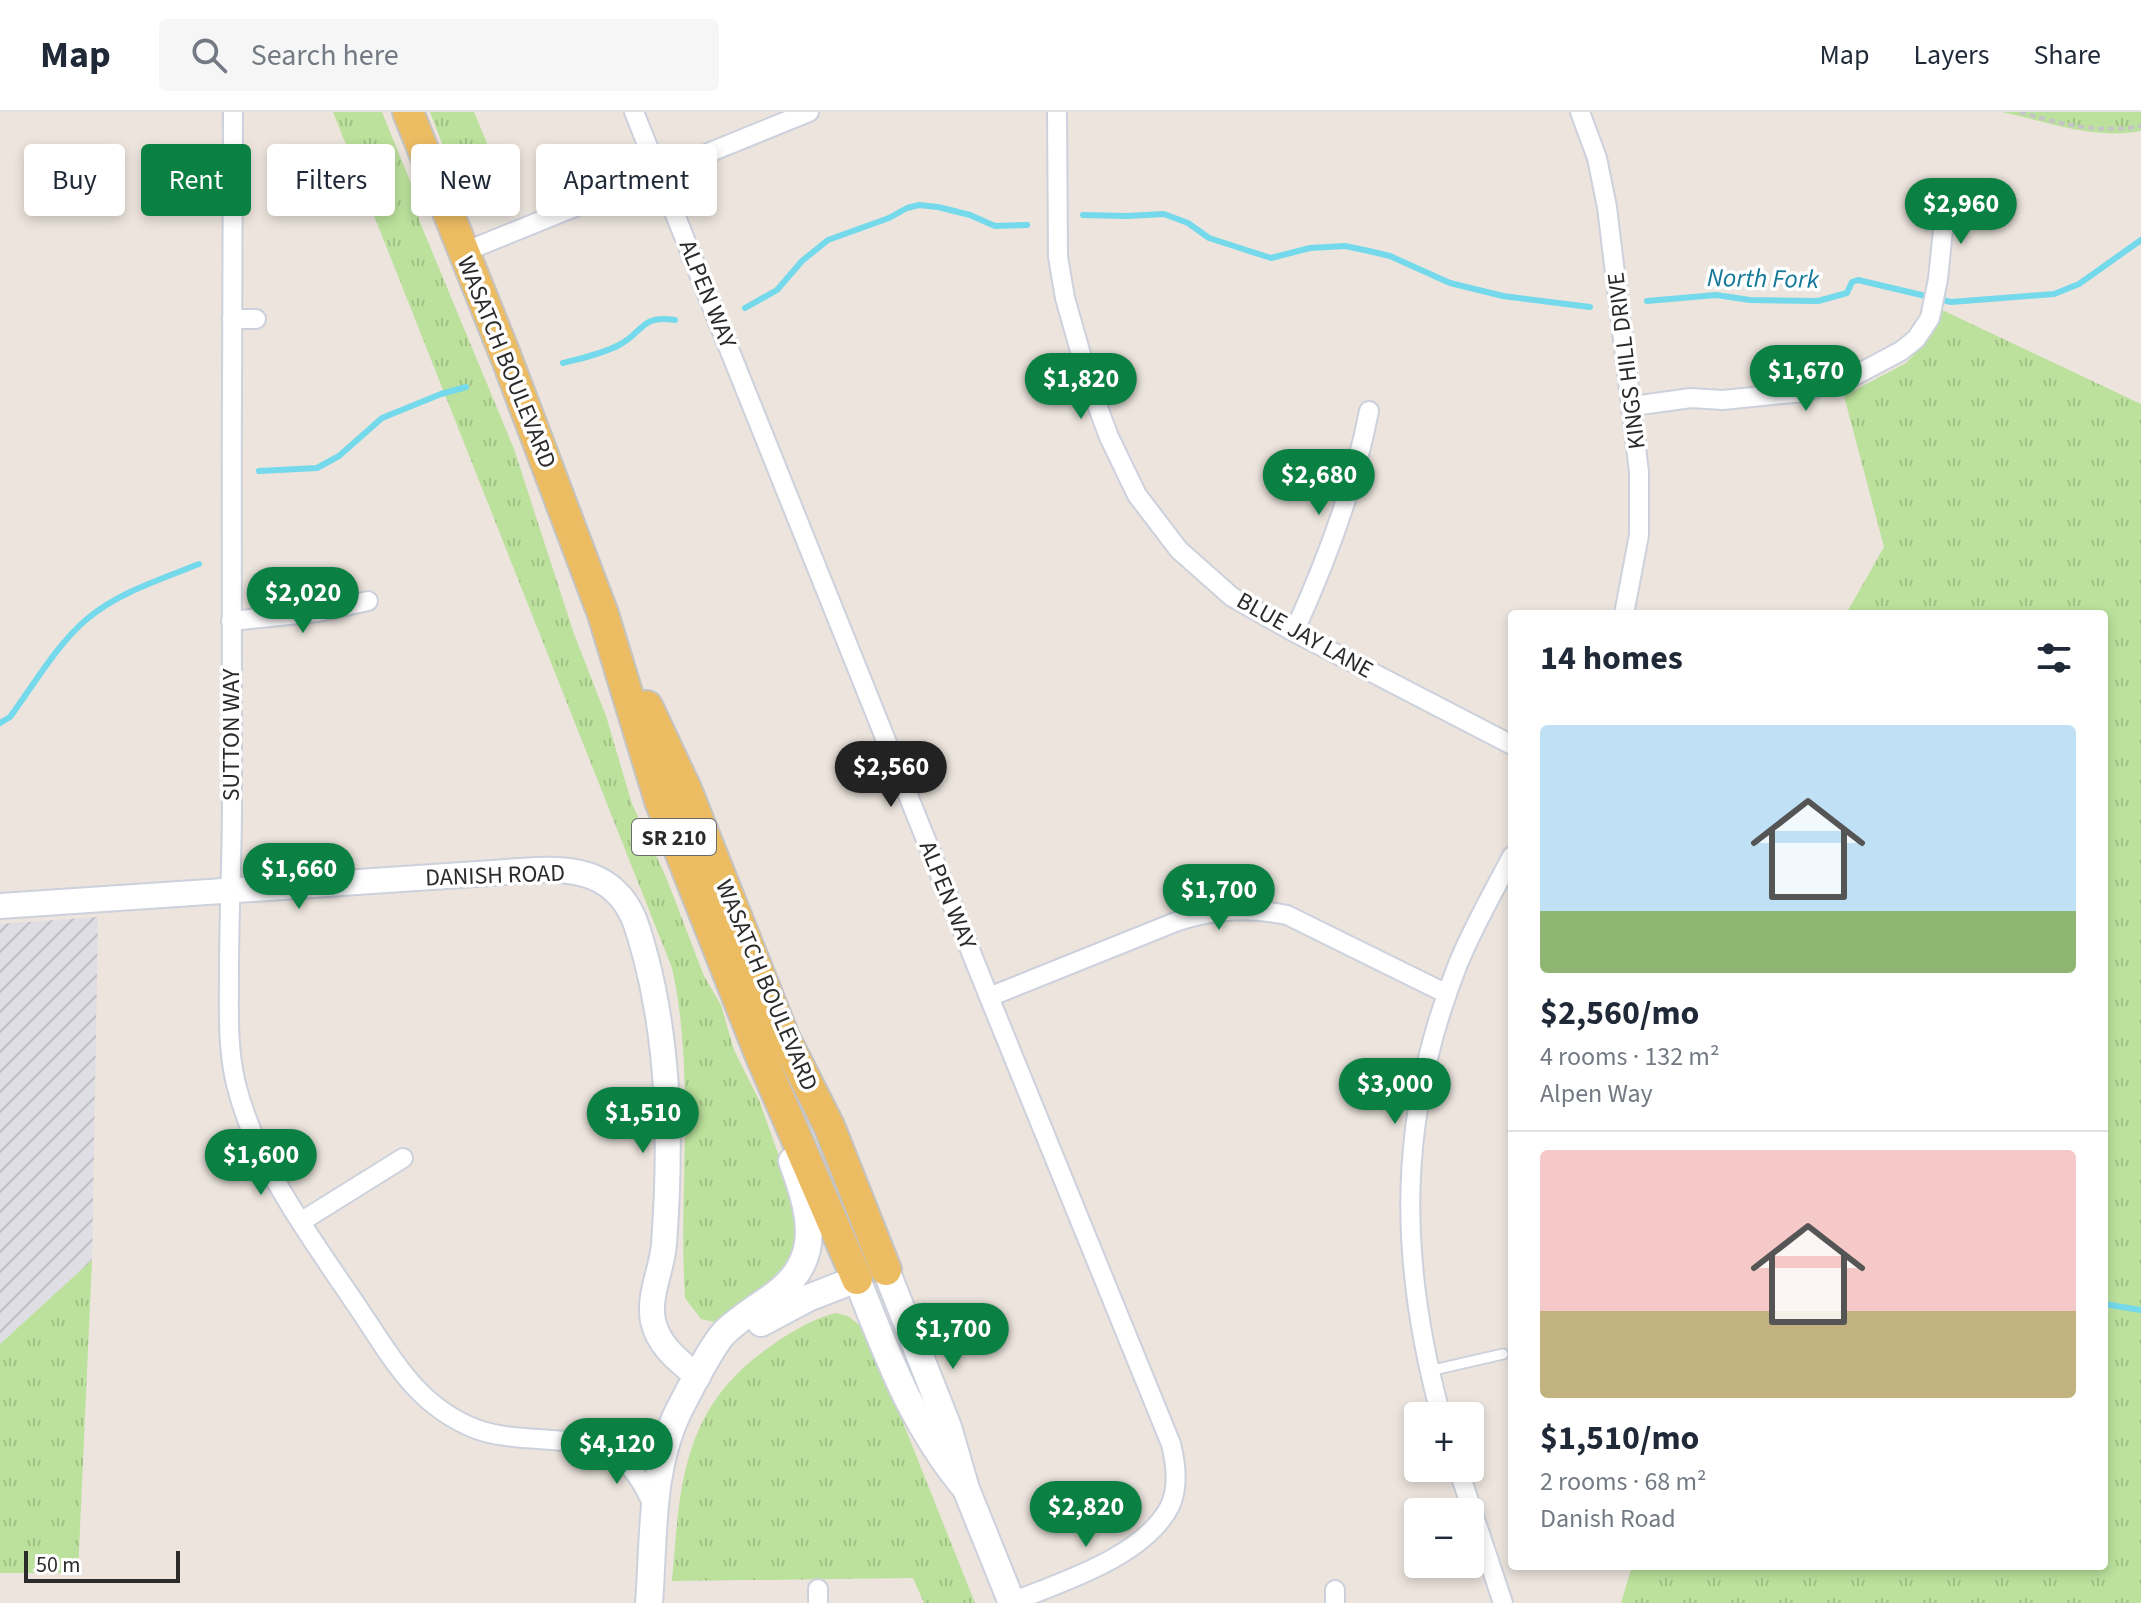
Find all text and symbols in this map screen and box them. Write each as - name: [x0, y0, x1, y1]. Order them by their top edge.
- search box: [159, 19, 719, 91]
- text: Map: [40, 28, 111, 82]
- icon: search: [187, 33, 231, 77]
- text: Search here: [251, 34, 399, 77]
- text: Map: [1819, 35, 1869, 75]
- text: Layers: [1913, 35, 1989, 75]
- text: Share: [2033, 35, 2101, 75]
- chip: Buy: [24, 144, 125, 216]
- chip: Rent: [141, 144, 251, 216]
- chip: Filters: [267, 144, 395, 216]
- chip: New: [411, 144, 520, 216]
- chip: Apartment: [536, 144, 717, 216]
- pin: $2,960: [1896, 178, 2026, 246]
- text: $2,960: [1923, 185, 1999, 222]
- street label: ALPEN WAY: [670, 235, 745, 354]
- street label: WASATCH BOULEVARD: [448, 251, 565, 474]
- water label: North Fork: [1707, 259, 1820, 298]
- street label: KINGS HILL DRIVE: [1598, 270, 1655, 451]
- pin: $1,670: [1741, 345, 1871, 413]
- text: $1,670: [1768, 352, 1844, 389]
- pin: $1,820: [1016, 353, 1146, 421]
- text: $1,820: [1043, 360, 1119, 397]
- pin: $2,680: [1254, 449, 1384, 517]
- text: $2,680: [1281, 456, 1357, 493]
- pin: $2,020: [238, 567, 368, 635]
- text: $2,020: [265, 574, 341, 611]
- street label: BLUE JAY LANE: [1230, 583, 1379, 687]
- text: 14 homes: [1540, 634, 1683, 683]
- icon: filters: [2032, 636, 2076, 680]
- street label: SUTTON WAY: [214, 668, 249, 801]
- pin: $2,560: [826, 741, 956, 809]
- text: $2,560: [853, 748, 929, 785]
- icon: home: [1736, 777, 1880, 921]
- road number: SR 210: [632, 819, 716, 855]
- street label: ALPEN WAY: [910, 836, 985, 955]
- pin: $1,660: [234, 843, 364, 911]
- text: $1,660: [261, 850, 337, 887]
- street label: DANISH ROAD: [425, 856, 565, 895]
- pin: $1,700: [1154, 864, 1284, 932]
- text: $1,700: [1181, 871, 1257, 908]
- street label: WASATCH BOULEVARD: [706, 874, 827, 1096]
- text: $2,560/mo: [1540, 989, 1700, 1038]
- text: 4 rooms · 132 m²: [1540, 1038, 1719, 1075]
- pin: $3,000: [1330, 1058, 1460, 1126]
- text: $3,000: [1357, 1065, 1433, 1102]
- text: Alpen Way: [1540, 1075, 1653, 1112]
- pin: $1,510: [578, 1087, 708, 1155]
- text: $1,510: [605, 1094, 681, 1131]
- pin: $1,600: [196, 1129, 326, 1197]
- text: $1,600: [223, 1136, 299, 1173]
- icon: home: [1736, 1202, 1880, 1346]
- pin: $1,700: [888, 1303, 1018, 1371]
- text: $1,700: [915, 1310, 991, 1347]
- map controls: [1404, 1402, 1484, 1578]
- button: +: [1404, 1402, 1484, 1482]
- text: $1,510/mo: [1540, 1414, 1700, 1463]
- pin: $4,120: [552, 1418, 682, 1486]
- text: $4,120: [579, 1425, 655, 1462]
- text: 2 rooms · 68 m²: [1540, 1463, 1707, 1500]
- pin: $2,820: [1021, 1481, 1151, 1549]
- text: $2,820: [1048, 1488, 1124, 1525]
- button: −: [1404, 1498, 1484, 1578]
- text: Danish Road: [1540, 1500, 1676, 1537]
- scale bar: [24, 1547, 180, 1583]
- text: 50 m: [36, 1549, 81, 1581]

